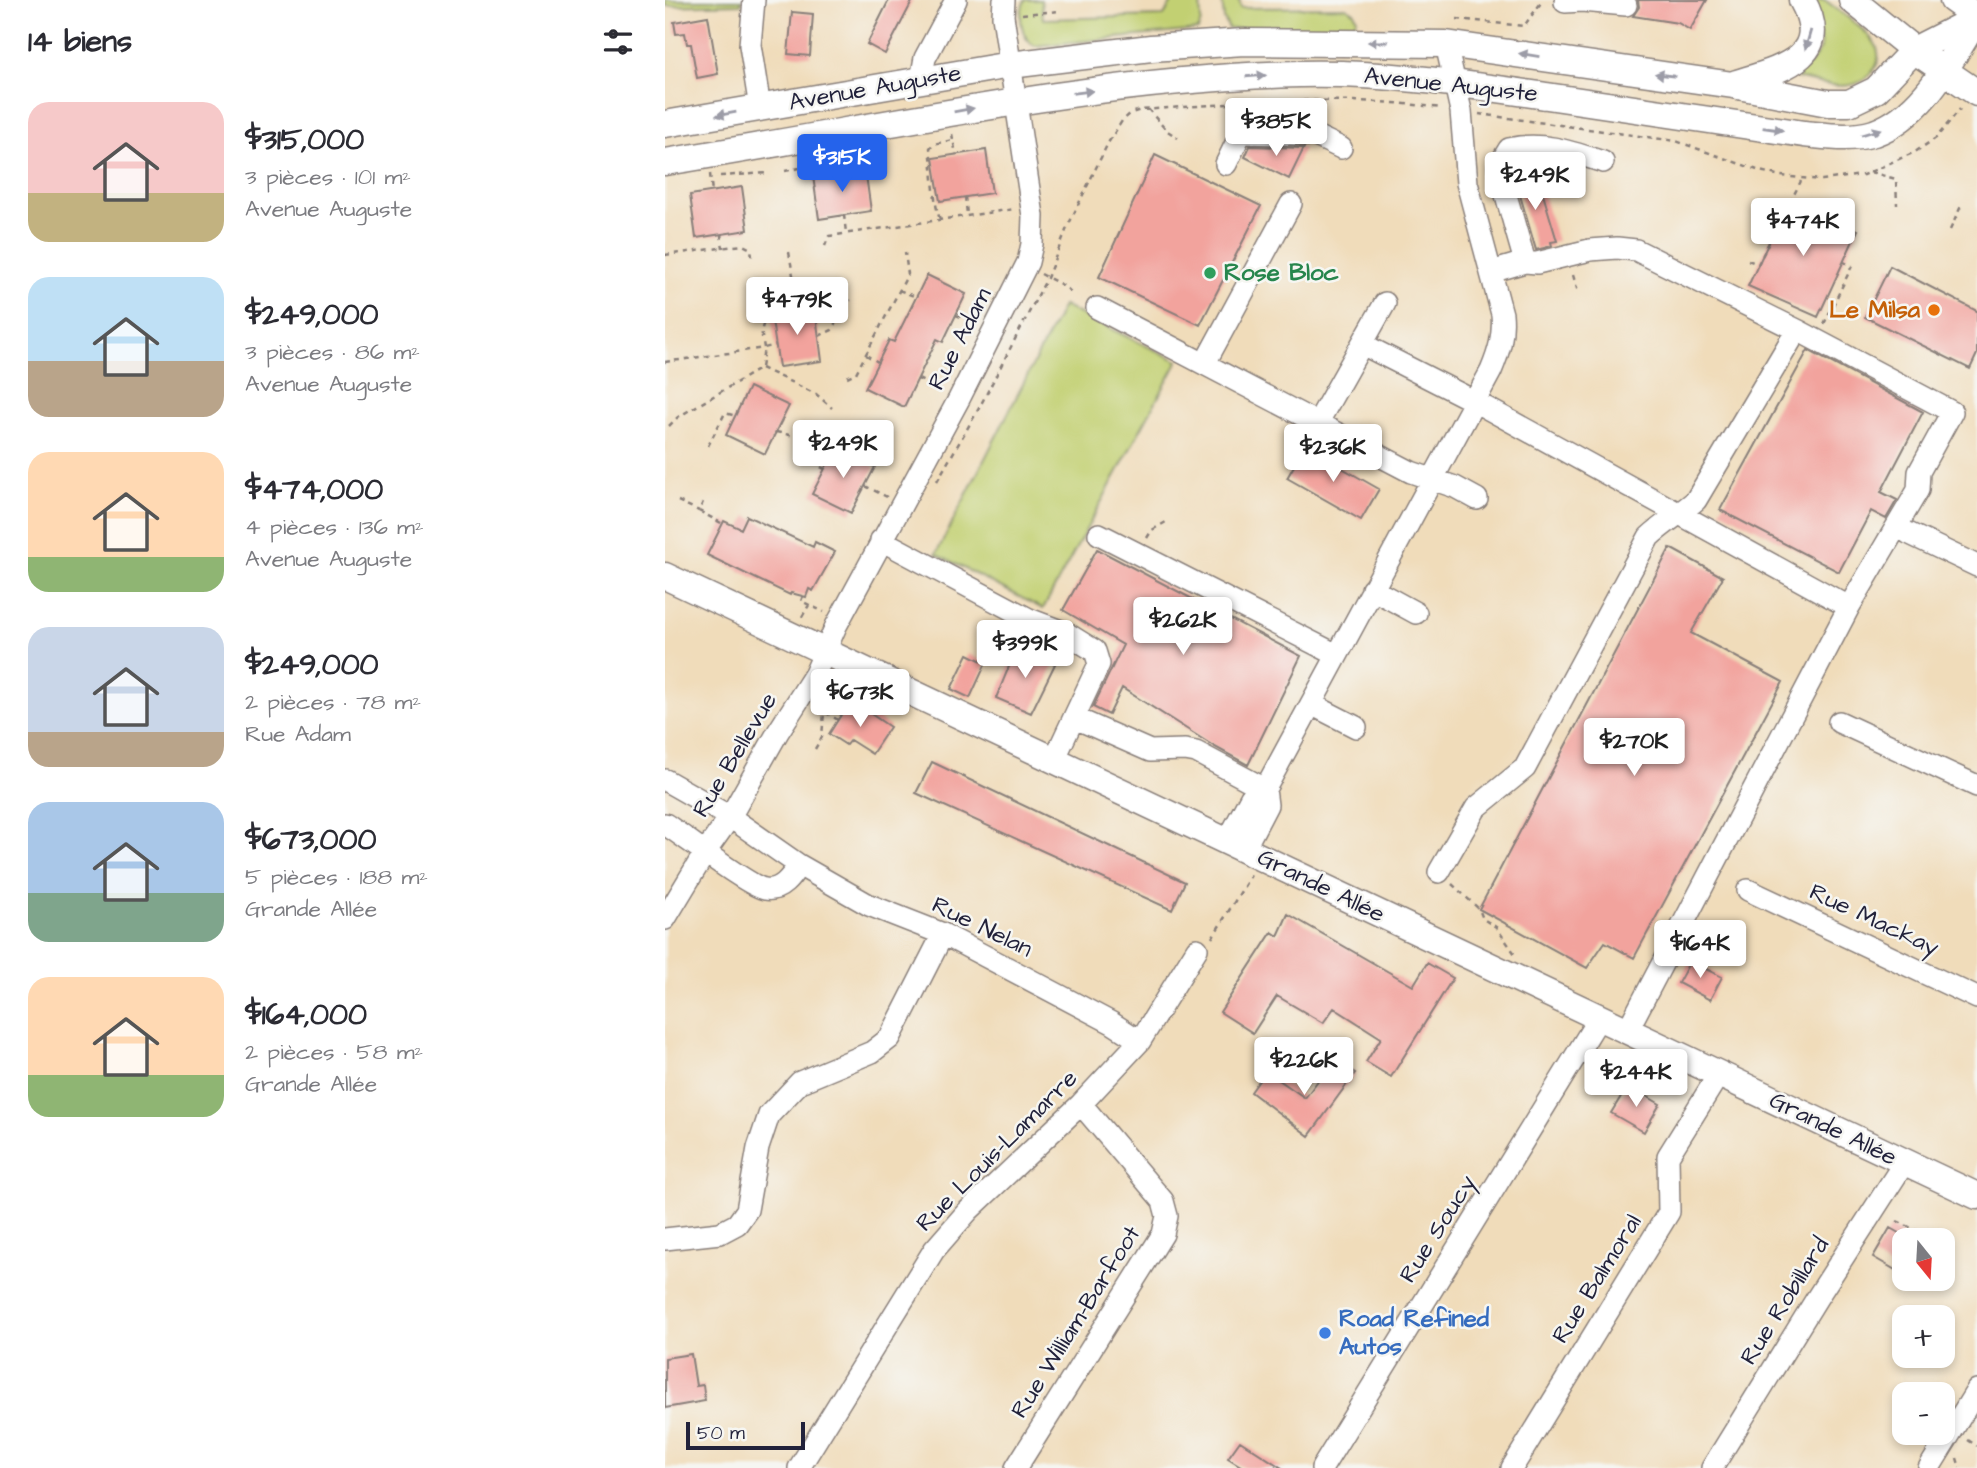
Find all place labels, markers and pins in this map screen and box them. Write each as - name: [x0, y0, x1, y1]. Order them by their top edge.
- pin: $385K: [1227, 99, 1325, 158]
- pin: $315K: [793, 134, 891, 194]
- pin: $249K: [1486, 152, 1584, 212]
- pin: $474K: [1754, 198, 1852, 258]
- place label: Rose Bloc: [1224, 256, 1339, 290]
- marker: Rose Bloc: [1202, 265, 1218, 281]
- pin: $479K: [748, 278, 846, 337]
- place label: Le Milsa: [1829, 293, 1921, 327]
- marker: Le Milsa: [1926, 302, 1942, 318]
- pin: $249K: [794, 420, 892, 480]
- pin: $236K: [1284, 424, 1382, 484]
- pin: $262K: [1134, 598, 1232, 657]
- pin: $399K: [976, 620, 1074, 680]
- pin: $673K: [811, 670, 909, 729]
- pin: $270K: [1585, 718, 1683, 778]
- pin: $164K: [1651, 920, 1749, 980]
- pin: $226K: [1255, 1038, 1353, 1097]
- pin: $244K: [1587, 1050, 1685, 1109]
- place label: Road Refined Autos: [1339, 1302, 1490, 1364]
- marker: Road Refined Autos: [1317, 1325, 1333, 1341]

